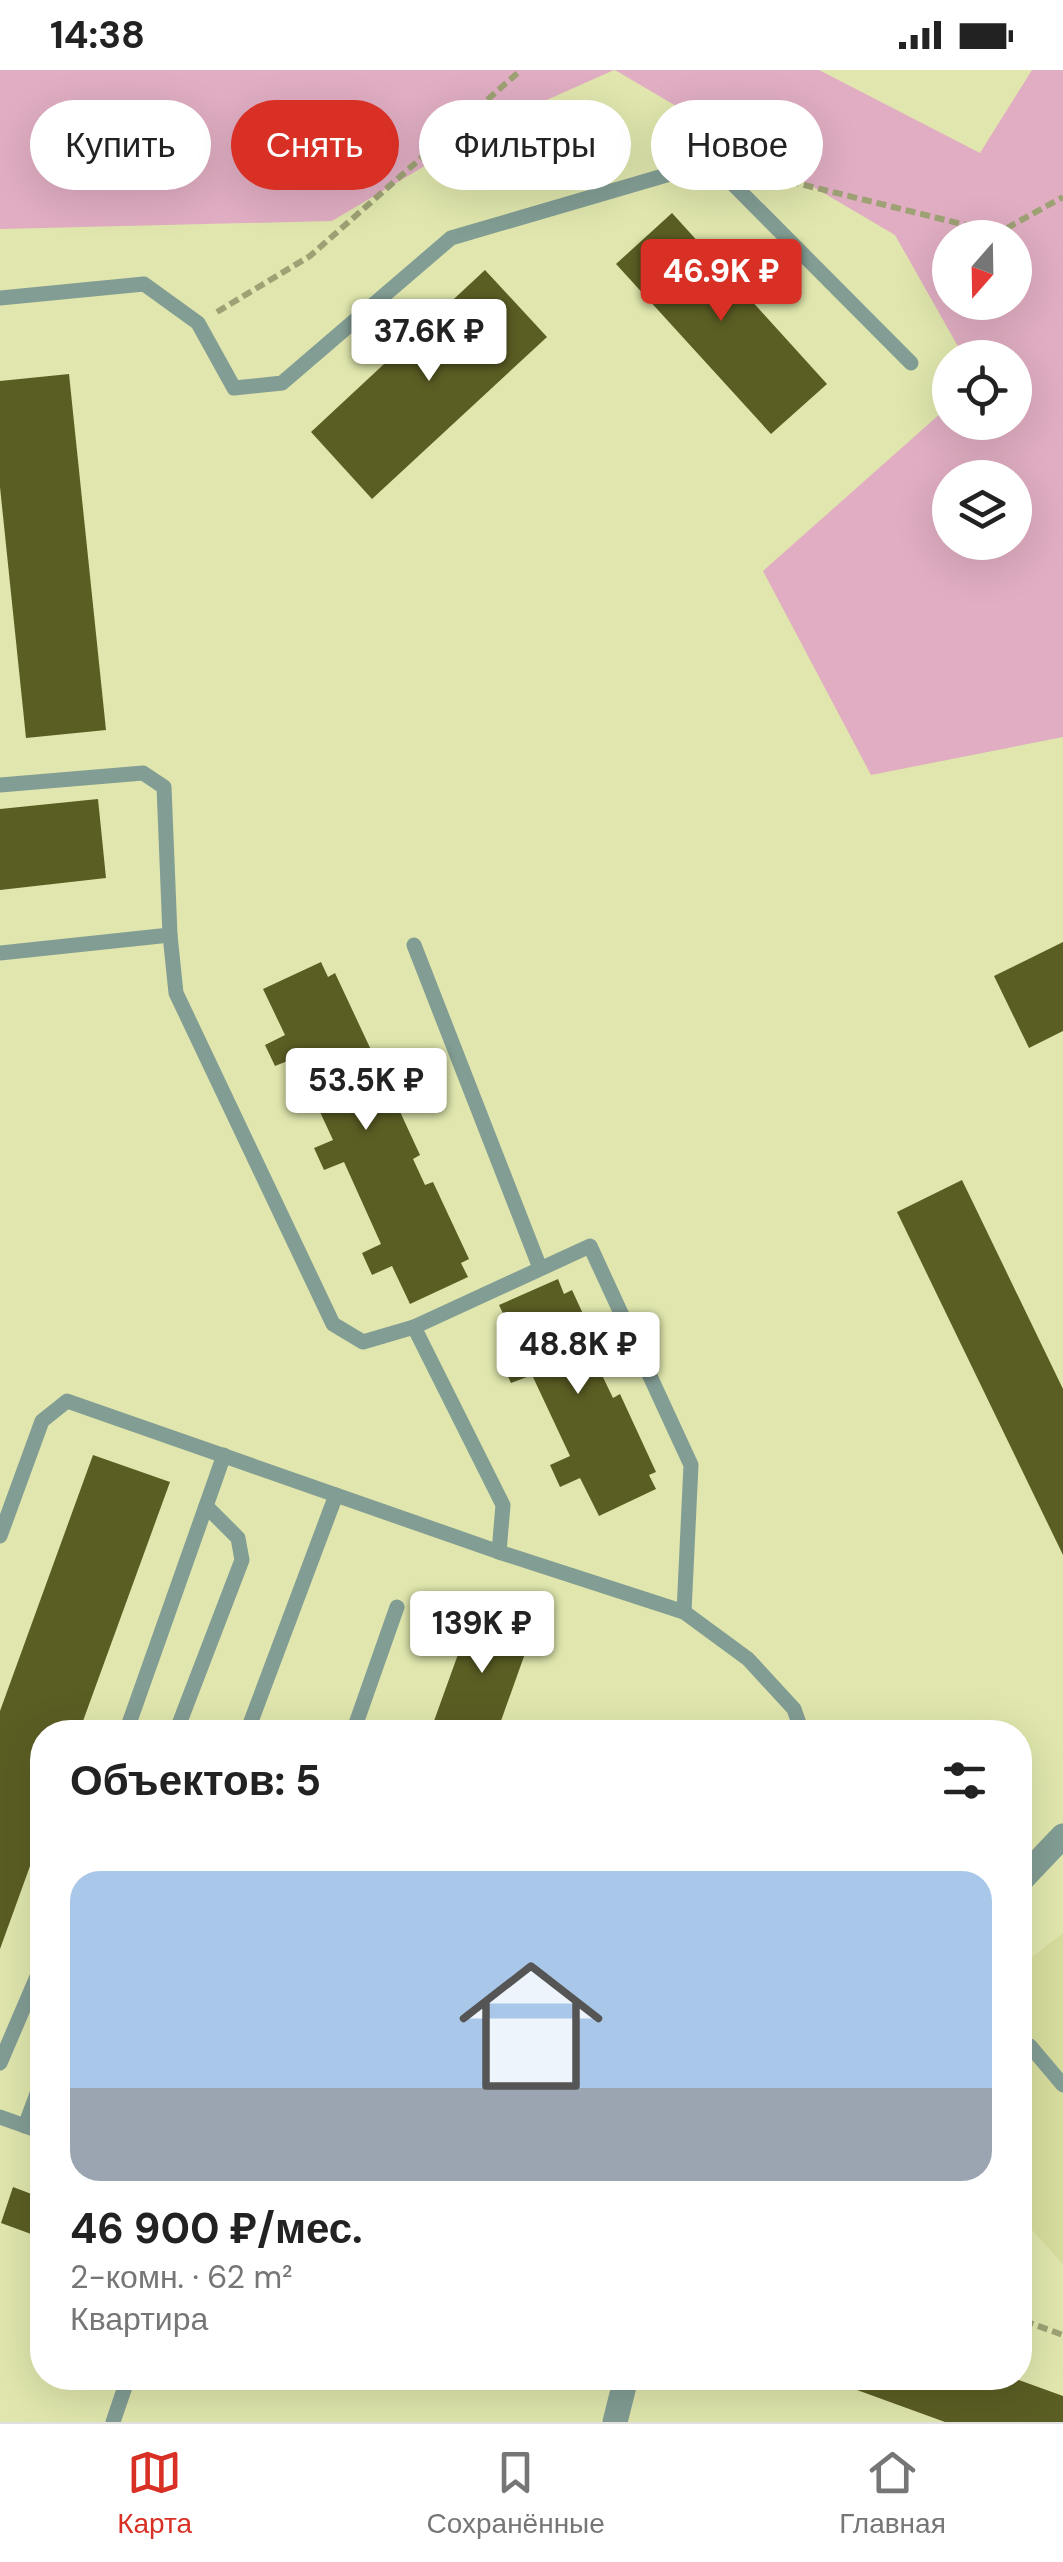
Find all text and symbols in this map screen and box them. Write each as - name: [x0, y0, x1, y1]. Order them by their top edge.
- text: 14:38: [50, 10, 145, 60]
- chip: Купить: [30, 100, 211, 190]
- chip: Снять: [231, 100, 399, 190]
- chip: Фильтры: [419, 100, 631, 190]
- chip: Новое: [651, 100, 823, 190]
- north arrow: [932, 220, 1032, 320]
- map controls: [932, 220, 1032, 560]
- pin: 46.9K ₽: [629, 239, 813, 324]
- text: 46.9K ₽: [663, 250, 779, 292]
- pin: 37.6K ₽: [337, 299, 521, 384]
- text: 37.6K ₽: [373, 310, 485, 352]
- button: locate: [932, 340, 1032, 440]
- button: layers: [932, 460, 1032, 560]
- pin: 53.5K ₽: [274, 1048, 458, 1133]
- text: 53.5K ₽: [308, 1059, 424, 1101]
- pin: 48.8K ₽: [486, 1312, 670, 1397]
- text: 48.8K ₽: [519, 1323, 637, 1365]
- pin: 139K ₽: [401, 1591, 563, 1676]
- text: 139K ₽: [432, 1602, 532, 1644]
- text: Объектов: 5: [70, 1753, 321, 1808]
- icon: filters: [937, 1753, 992, 1808]
- icon: home: [441, 1936, 621, 2116]
- text: 46 900 ₽/мес.: [70, 2201, 363, 2256]
- text: 2-комн. · 62 m²: [70, 2256, 293, 2298]
- text: Квартира: [70, 2298, 208, 2340]
- tab: Карта: [117, 2445, 192, 2542]
- tab: Сохранённые: [427, 2445, 605, 2542]
- tab: Главная: [839, 2445, 946, 2542]

